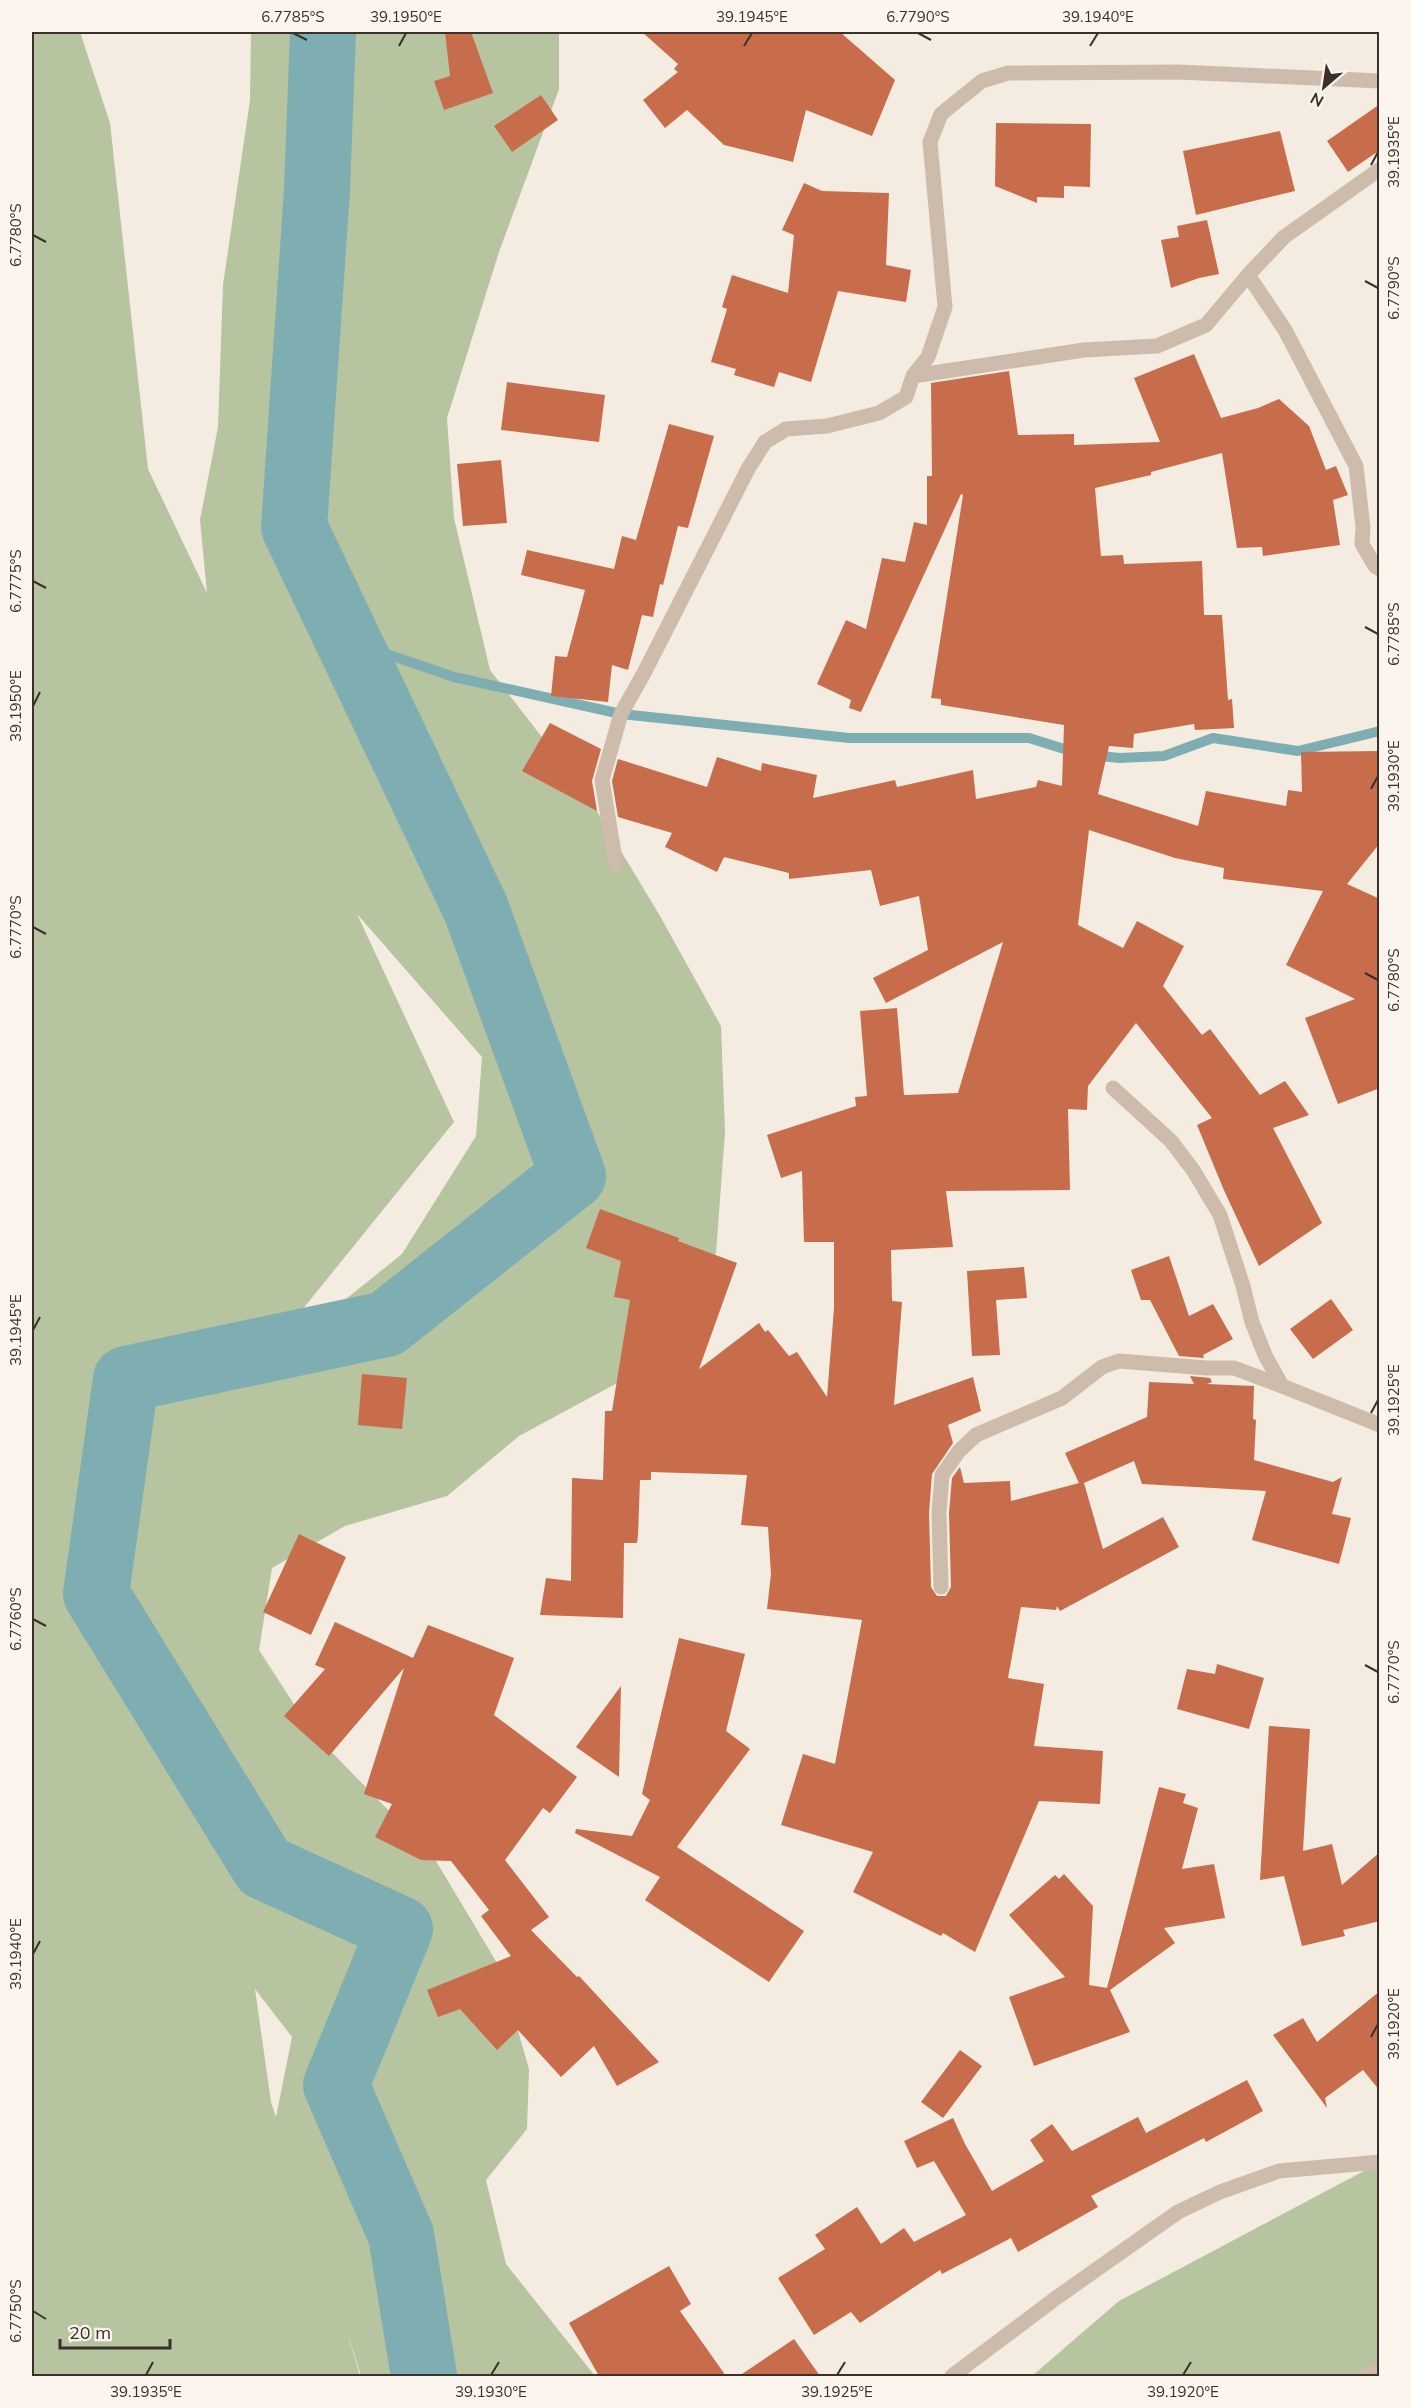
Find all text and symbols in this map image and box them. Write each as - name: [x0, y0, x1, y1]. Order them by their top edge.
- text: 6.7785°S: [261, 7, 325, 26]
- text: 39.1950°E: [370, 7, 442, 26]
- text: 39.1945°E: [716, 7, 788, 26]
- text: 6.7790°S: [886, 7, 950, 26]
- text: 39.1940°E: [1062, 7, 1134, 26]
- north arrow: [1294, 57, 1354, 117]
- text: N: [1307, 88, 1327, 112]
- text: 39.1935°E: [1384, 116, 1403, 188]
- text: 6.7780°S: [6, 203, 25, 267]
- text: 6.7790°S: [1384, 256, 1403, 320]
- text: 6.7775°S: [6, 549, 25, 613]
- text: 6.7785°S: [1384, 602, 1403, 666]
- text: 39.1950°E: [6, 670, 25, 742]
- text: 39.1930°E: [1384, 740, 1403, 812]
- text: 6.7770°S: [6, 895, 25, 959]
- text: 6.7780°S: [1384, 948, 1403, 1012]
- text: 39.1945°E: [6, 1294, 25, 1366]
- text: 39.1925°E: [1384, 1364, 1403, 1436]
- text: 6.7760°S: [6, 1587, 25, 1651]
- text: 6.7770°S: [1384, 1640, 1403, 1704]
- text: 39.1940°E: [6, 1918, 25, 1990]
- text: 39.1920°E: [1384, 1988, 1403, 2060]
- text: 6.7750°S: [6, 2279, 25, 2343]
- scale bar: [60, 2312, 170, 2350]
- text: 20 m: [69, 2321, 111, 2344]
- text: 39.1935°E: [110, 2382, 182, 2401]
- text: 39.1930°E: [455, 2382, 527, 2401]
- text: 39.1925°E: [801, 2382, 873, 2401]
- text: 39.1920°E: [1147, 2382, 1219, 2401]

